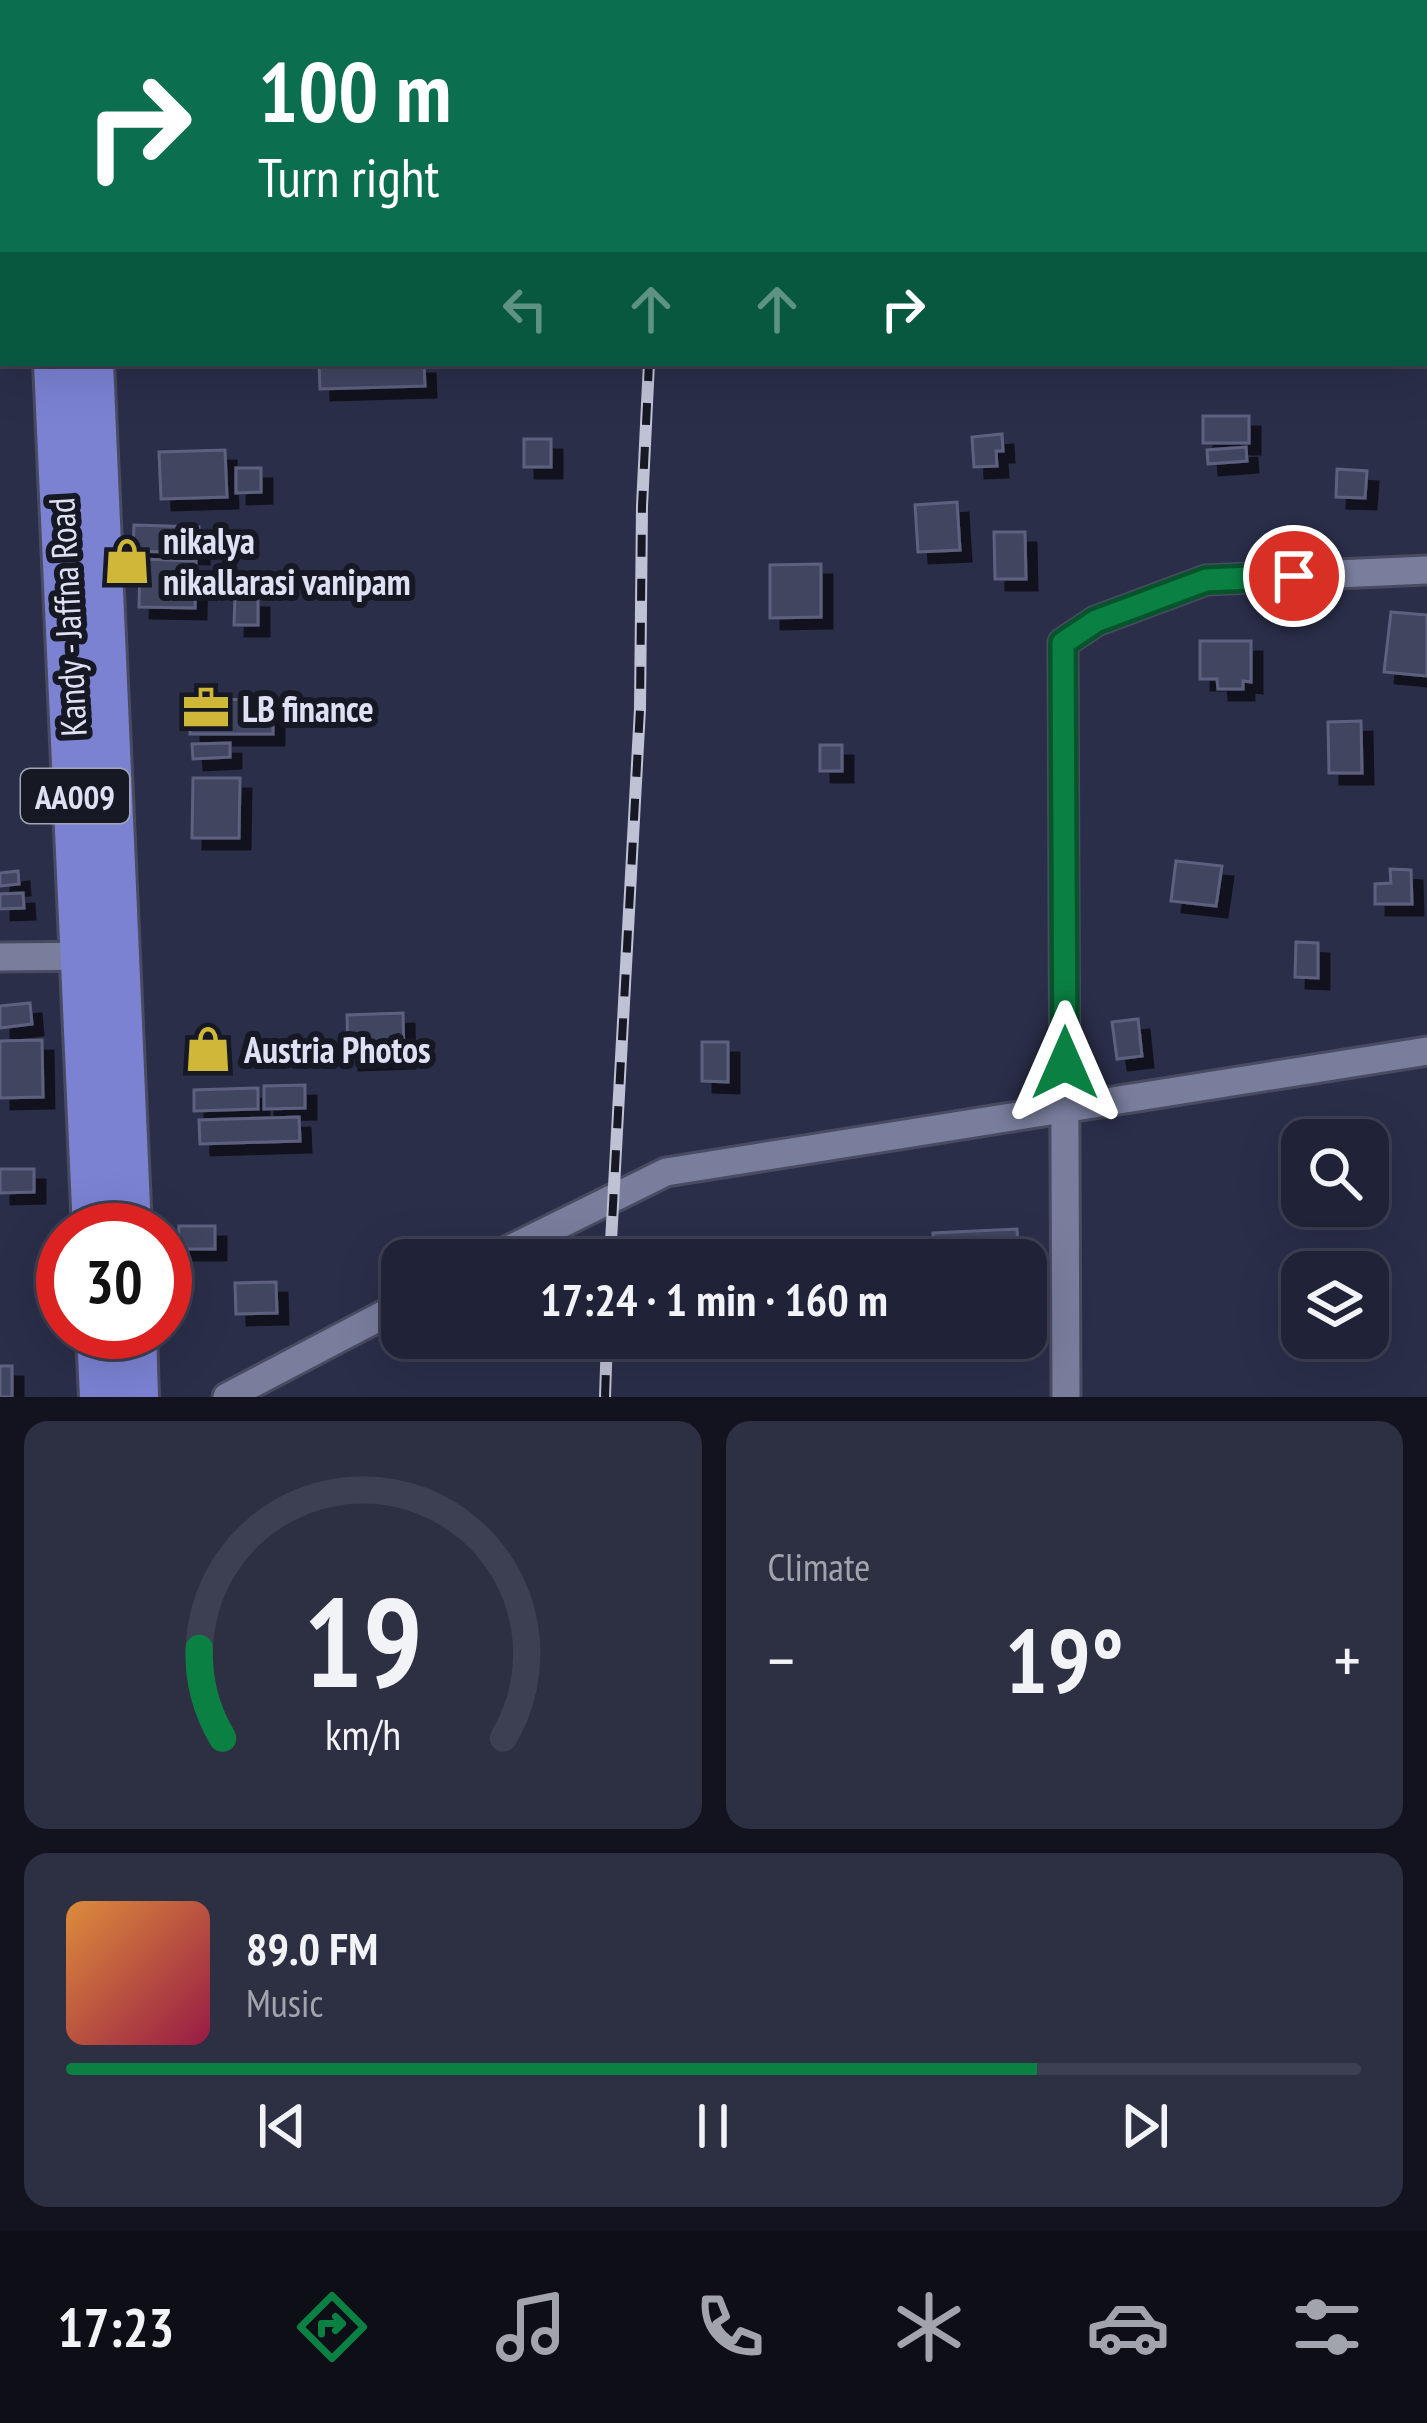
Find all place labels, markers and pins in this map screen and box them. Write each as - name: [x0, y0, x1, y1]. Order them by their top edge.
- place label: nikalya nikallarasi vanipam: [163, 517, 411, 605]
- pin: [1243, 525, 1345, 627]
- shop icon: nikalya nikallarasi vanipam: [102, 536, 152, 586]
- office icon: LB finance: [181, 683, 231, 733]
- place label: LB finance: [242, 685, 374, 732]
- shop icon: Austria Photos: [183, 1024, 233, 1074]
- place label: Austria Photos: [243, 1026, 431, 1073]

